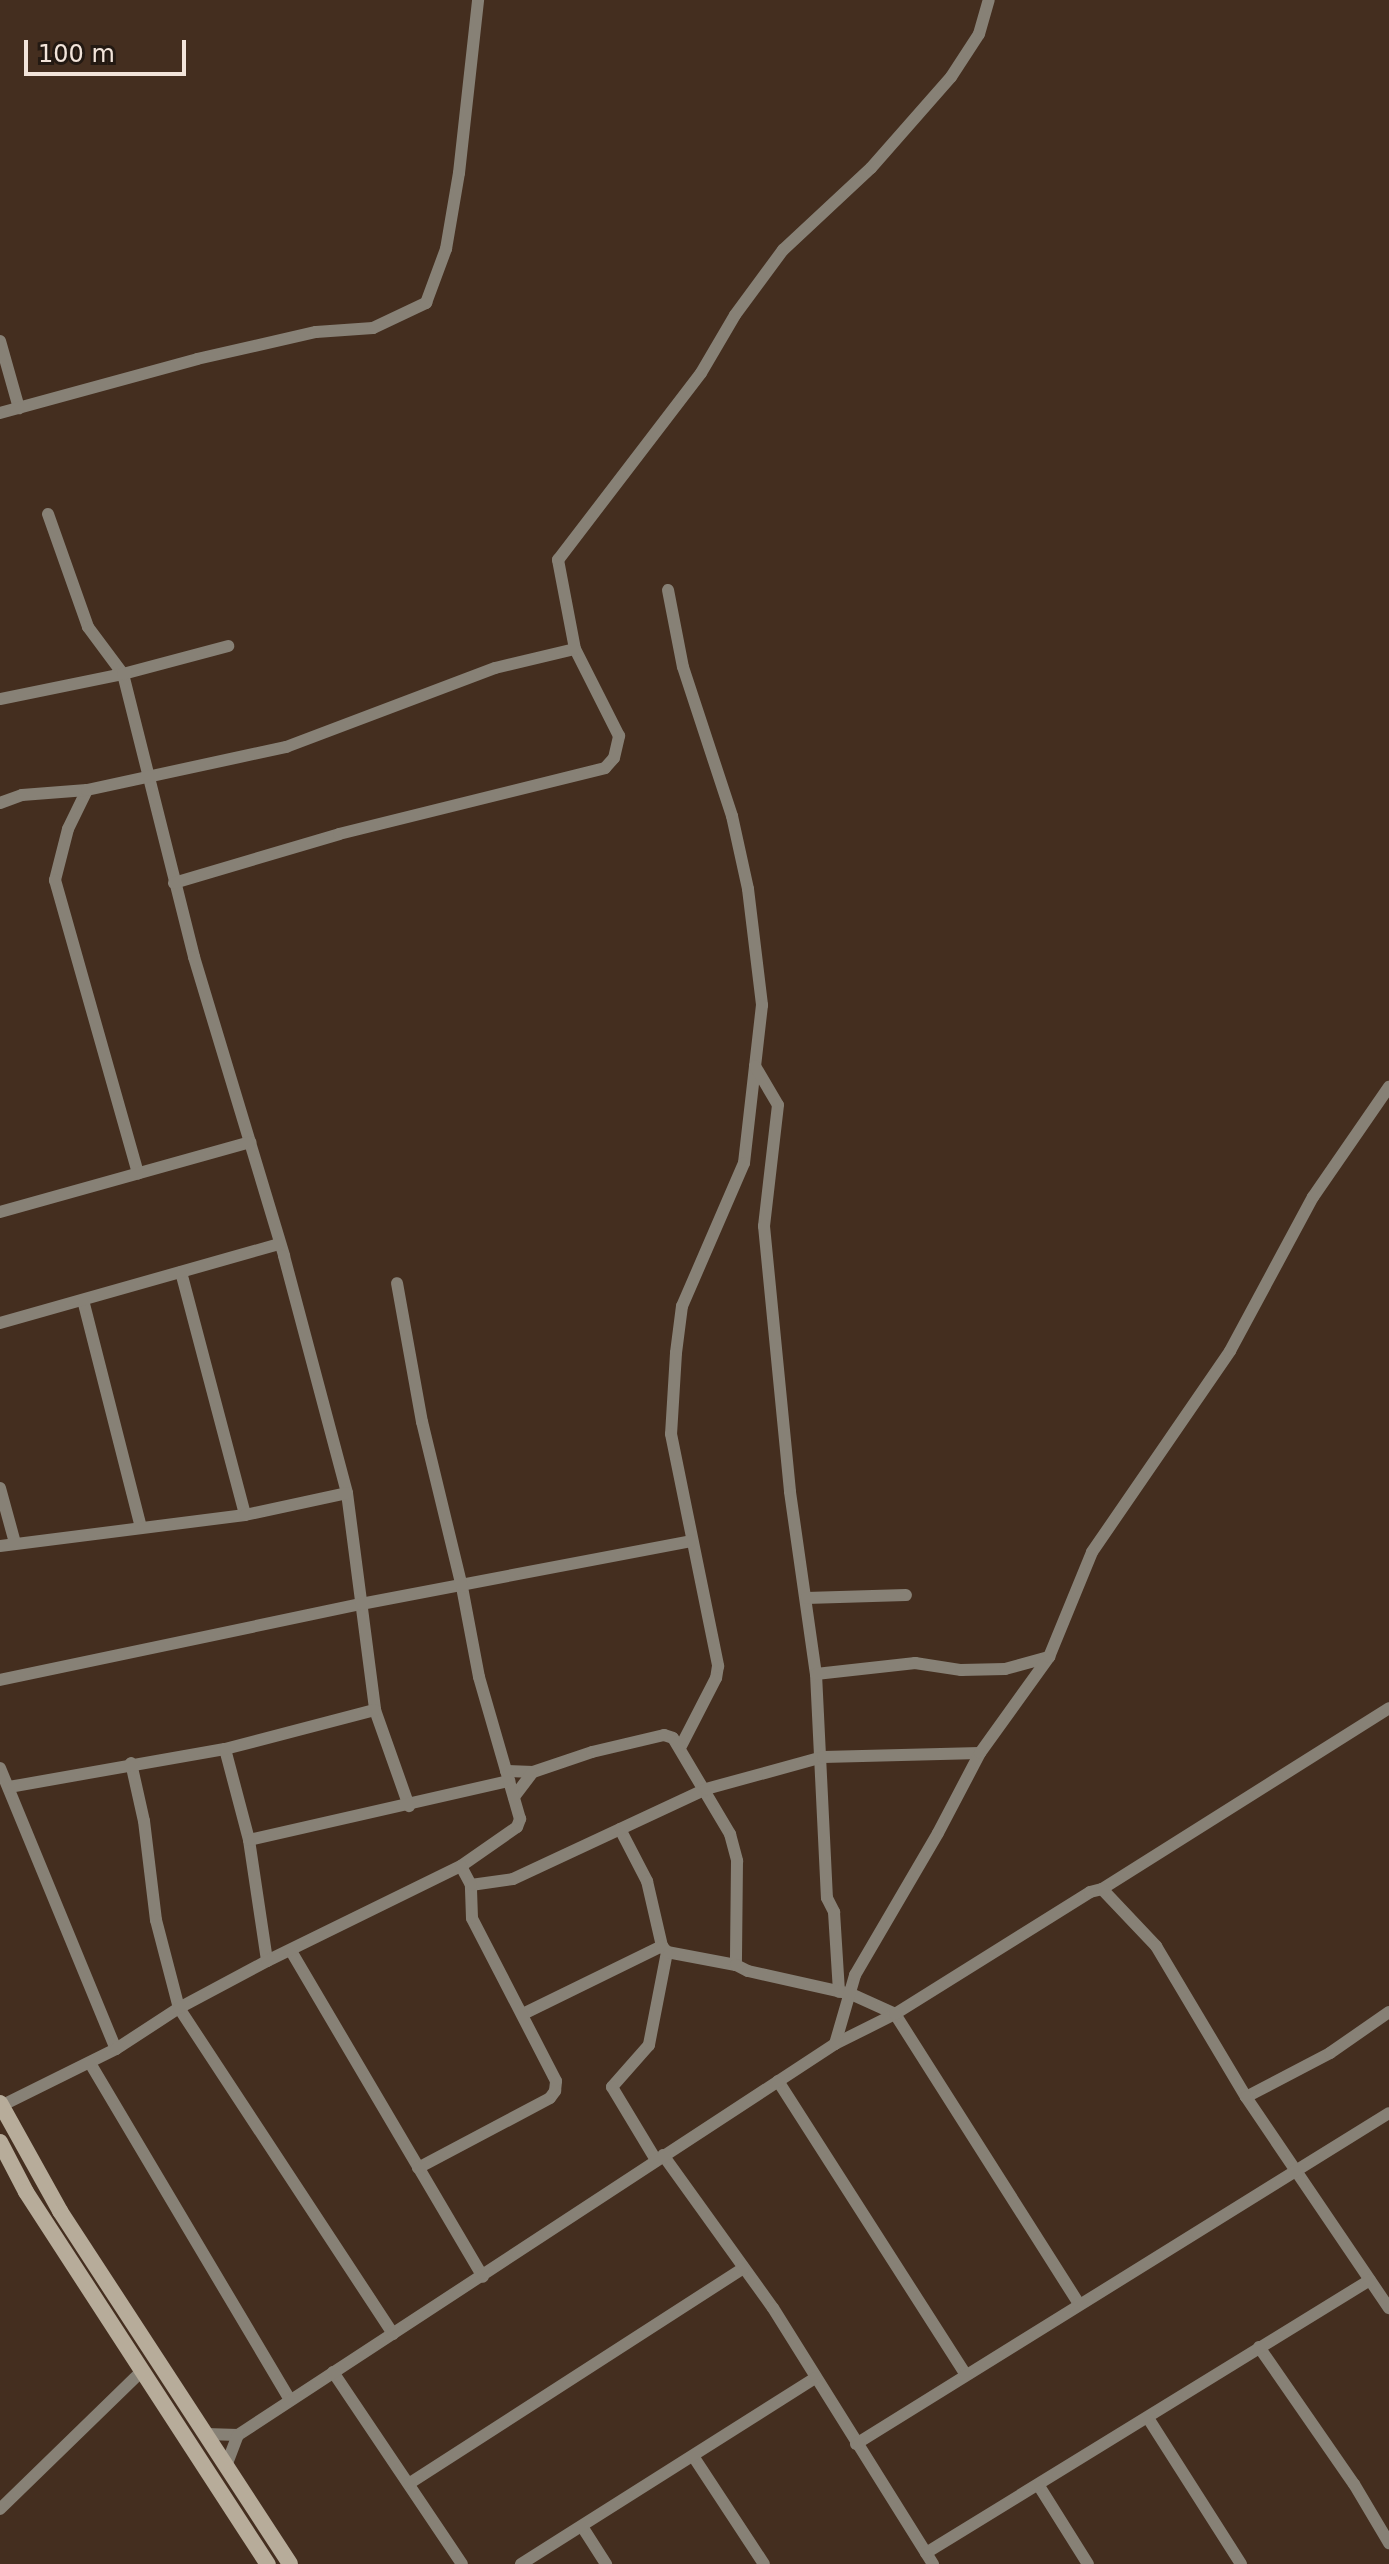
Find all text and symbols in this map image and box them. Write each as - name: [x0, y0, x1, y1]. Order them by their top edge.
- scale bar: [28, 24, 190, 74]
- text: 100 m: [38, 40, 115, 68]

